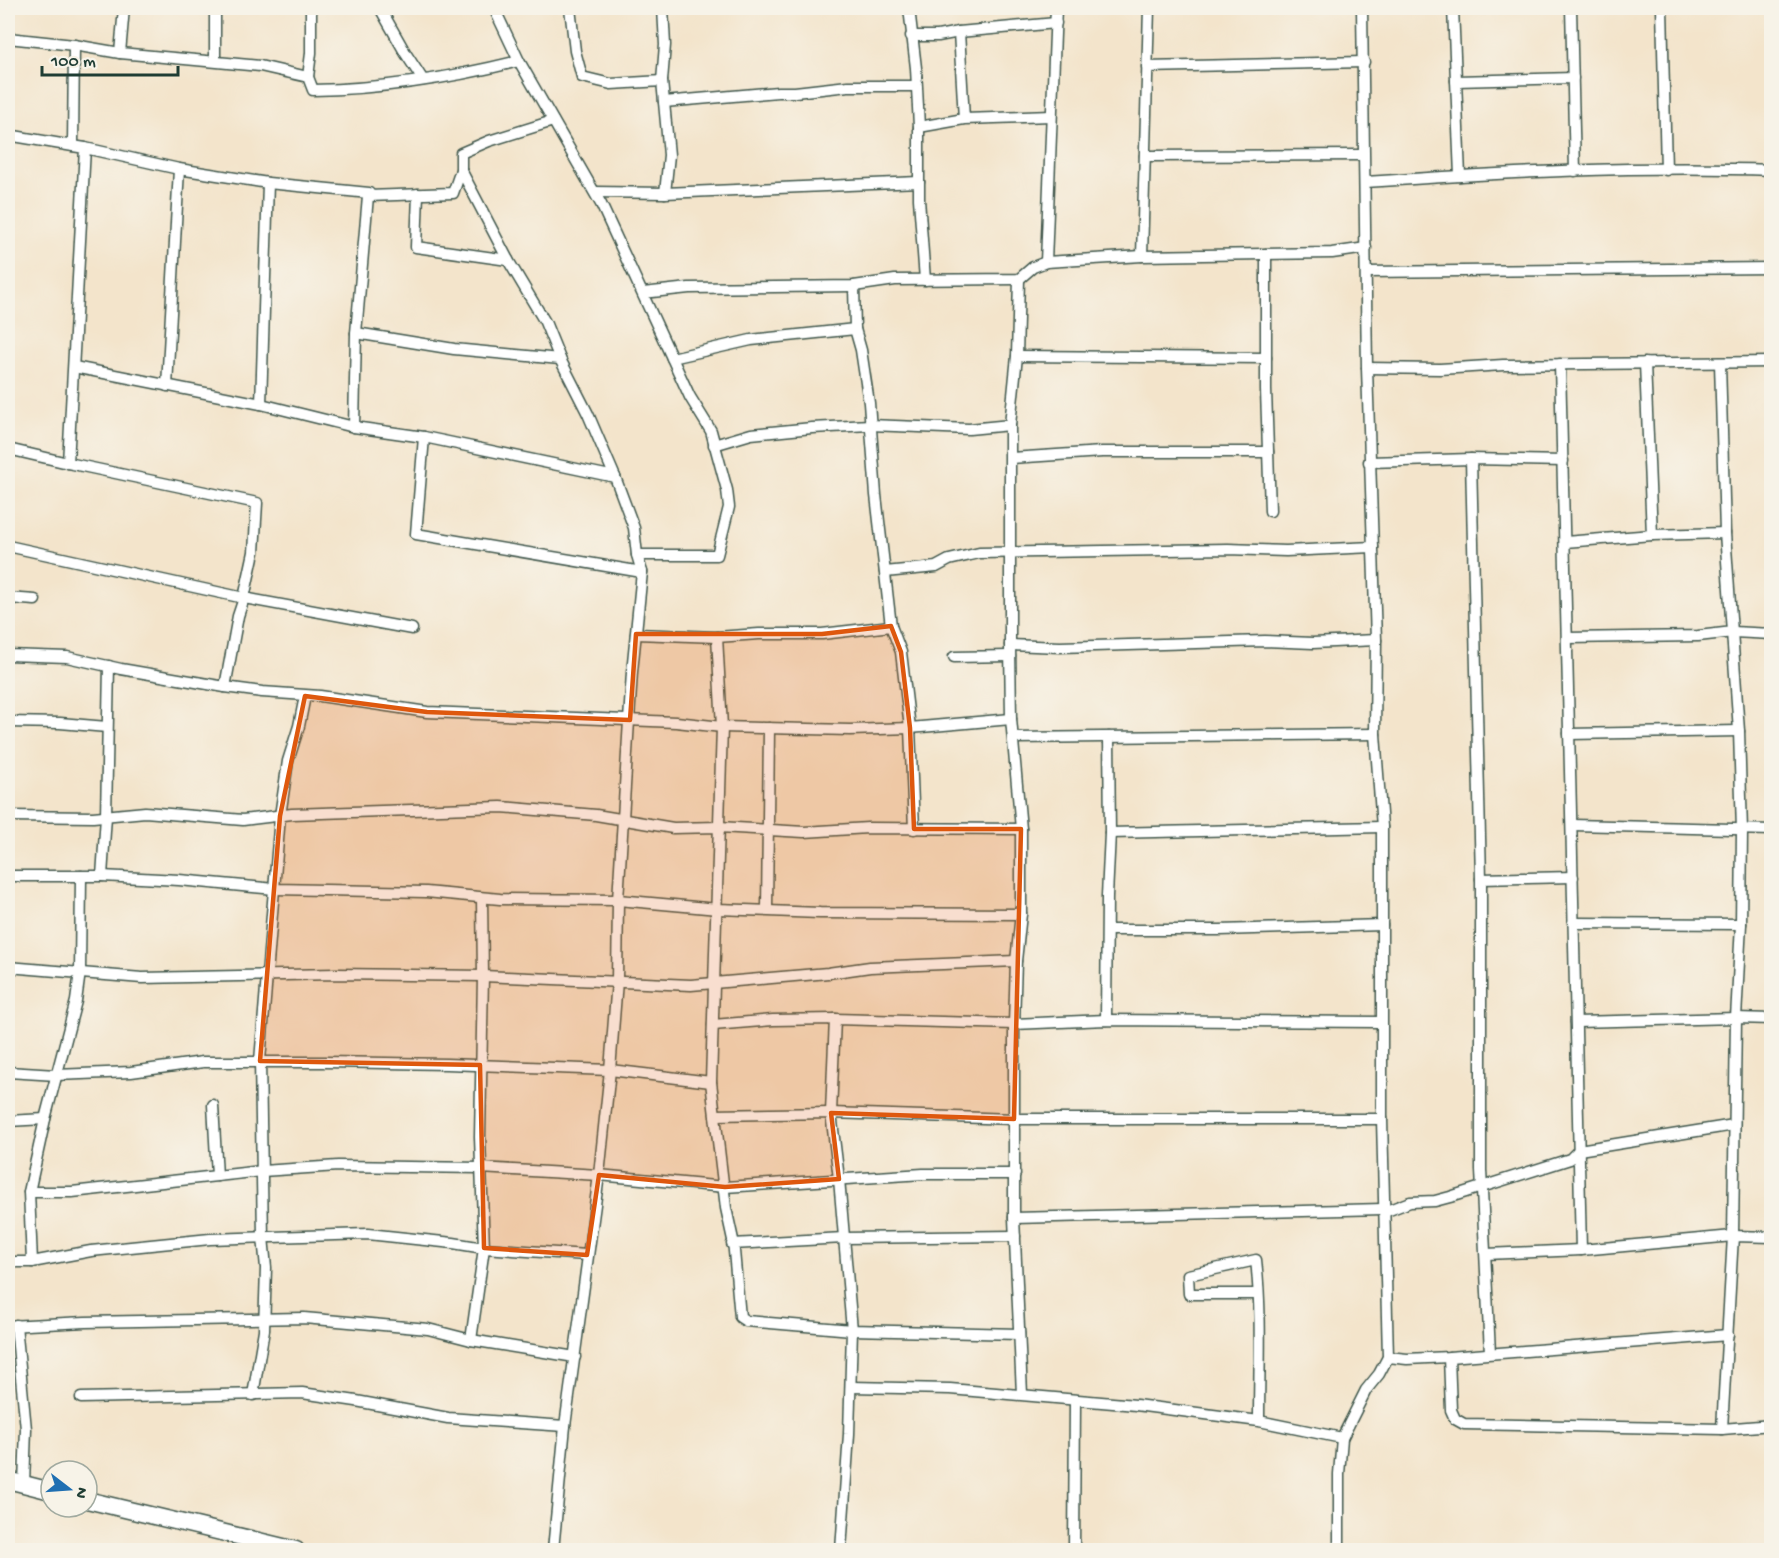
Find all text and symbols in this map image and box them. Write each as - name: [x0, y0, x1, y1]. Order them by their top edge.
- scale bar: [42, 39, 178, 77]
- text: 100 m: [50, 52, 96, 73]
- north arrow: [39, 1459, 99, 1519]
- text: N: [69, 1485, 91, 1501]

